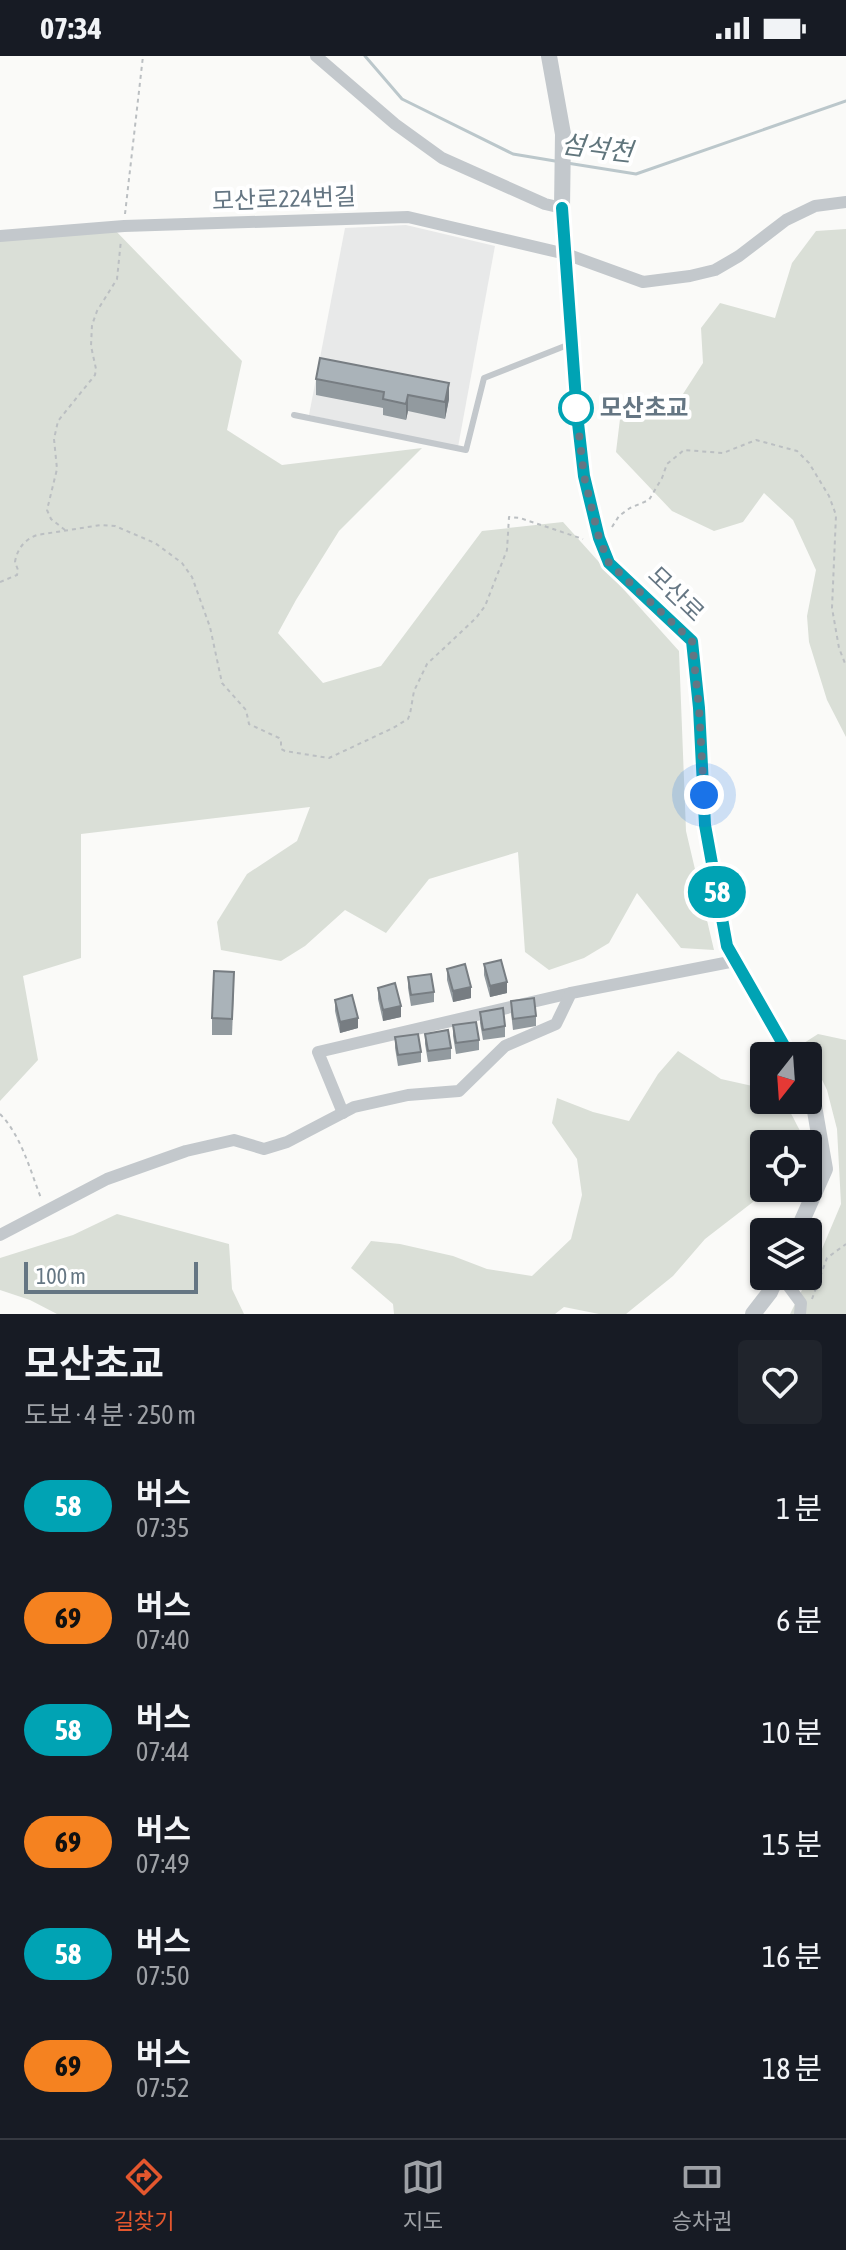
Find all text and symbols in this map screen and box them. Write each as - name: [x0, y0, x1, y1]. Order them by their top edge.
- text: 07:34: [40, 11, 102, 45]
- water label: 섬석천: [560, 129, 637, 168]
- street label: 모산로224번길: [211, 182, 357, 215]
- marker: 모산초교: [559, 391, 593, 425]
- place label: 모산초교: [600, 394, 688, 421]
- street label: 모산로: [643, 561, 710, 626]
- your location: [684, 775, 724, 815]
- line badge: 58: [681, 866, 753, 918]
- text: 58: [704, 876, 730, 908]
- north arrow: [750, 1042, 822, 1114]
- map controls: [750, 1042, 822, 1290]
- button: locate: [750, 1130, 822, 1202]
- button: layers: [750, 1218, 822, 1290]
- scale bar: [24, 1258, 198, 1294]
- text: 100 m: [36, 1263, 86, 1289]
- button: heart: [738, 1340, 822, 1424]
- text: 모산초교: [24, 1342, 164, 1385]
- text: 도보 · 4 분 · 250 m: [24, 1400, 196, 1430]
- text: 버스: [136, 1476, 191, 1510]
- text: 58: [55, 1490, 81, 1522]
- text: 1 분: [776, 1491, 822, 1525]
- text: 07:35: [136, 1513, 190, 1543]
- text: 버스: [136, 1588, 191, 1622]
- text: 69: [55, 1602, 81, 1634]
- text: 6 분: [776, 1603, 822, 1637]
- text: 07:40: [136, 1625, 190, 1655]
- text: 버스: [136, 1700, 191, 1734]
- text: 58: [55, 1714, 81, 1746]
- text: 10 분: [762, 1715, 822, 1749]
- text: 07:44: [136, 1737, 190, 1767]
- text: 버스: [136, 1812, 191, 1846]
- text: 69: [55, 1826, 81, 1858]
- text: 15 분: [762, 1827, 822, 1861]
- text: 07:49: [136, 1849, 190, 1879]
- text: 버스: [136, 1924, 191, 1958]
- text: 58: [55, 1938, 81, 1970]
- text: 16 분: [762, 1939, 822, 1973]
- text: 07:50: [136, 1961, 190, 1991]
- text: 버스: [136, 2036, 191, 2070]
- text: 69: [55, 2050, 81, 2082]
- text: 18 분: [762, 2051, 822, 2085]
- text: 07:52: [136, 2073, 190, 2103]
- tab: 길찾기: [113, 2155, 174, 2235]
- tab: 지도: [401, 2155, 445, 2235]
- tab: 승차권: [672, 2155, 733, 2235]

